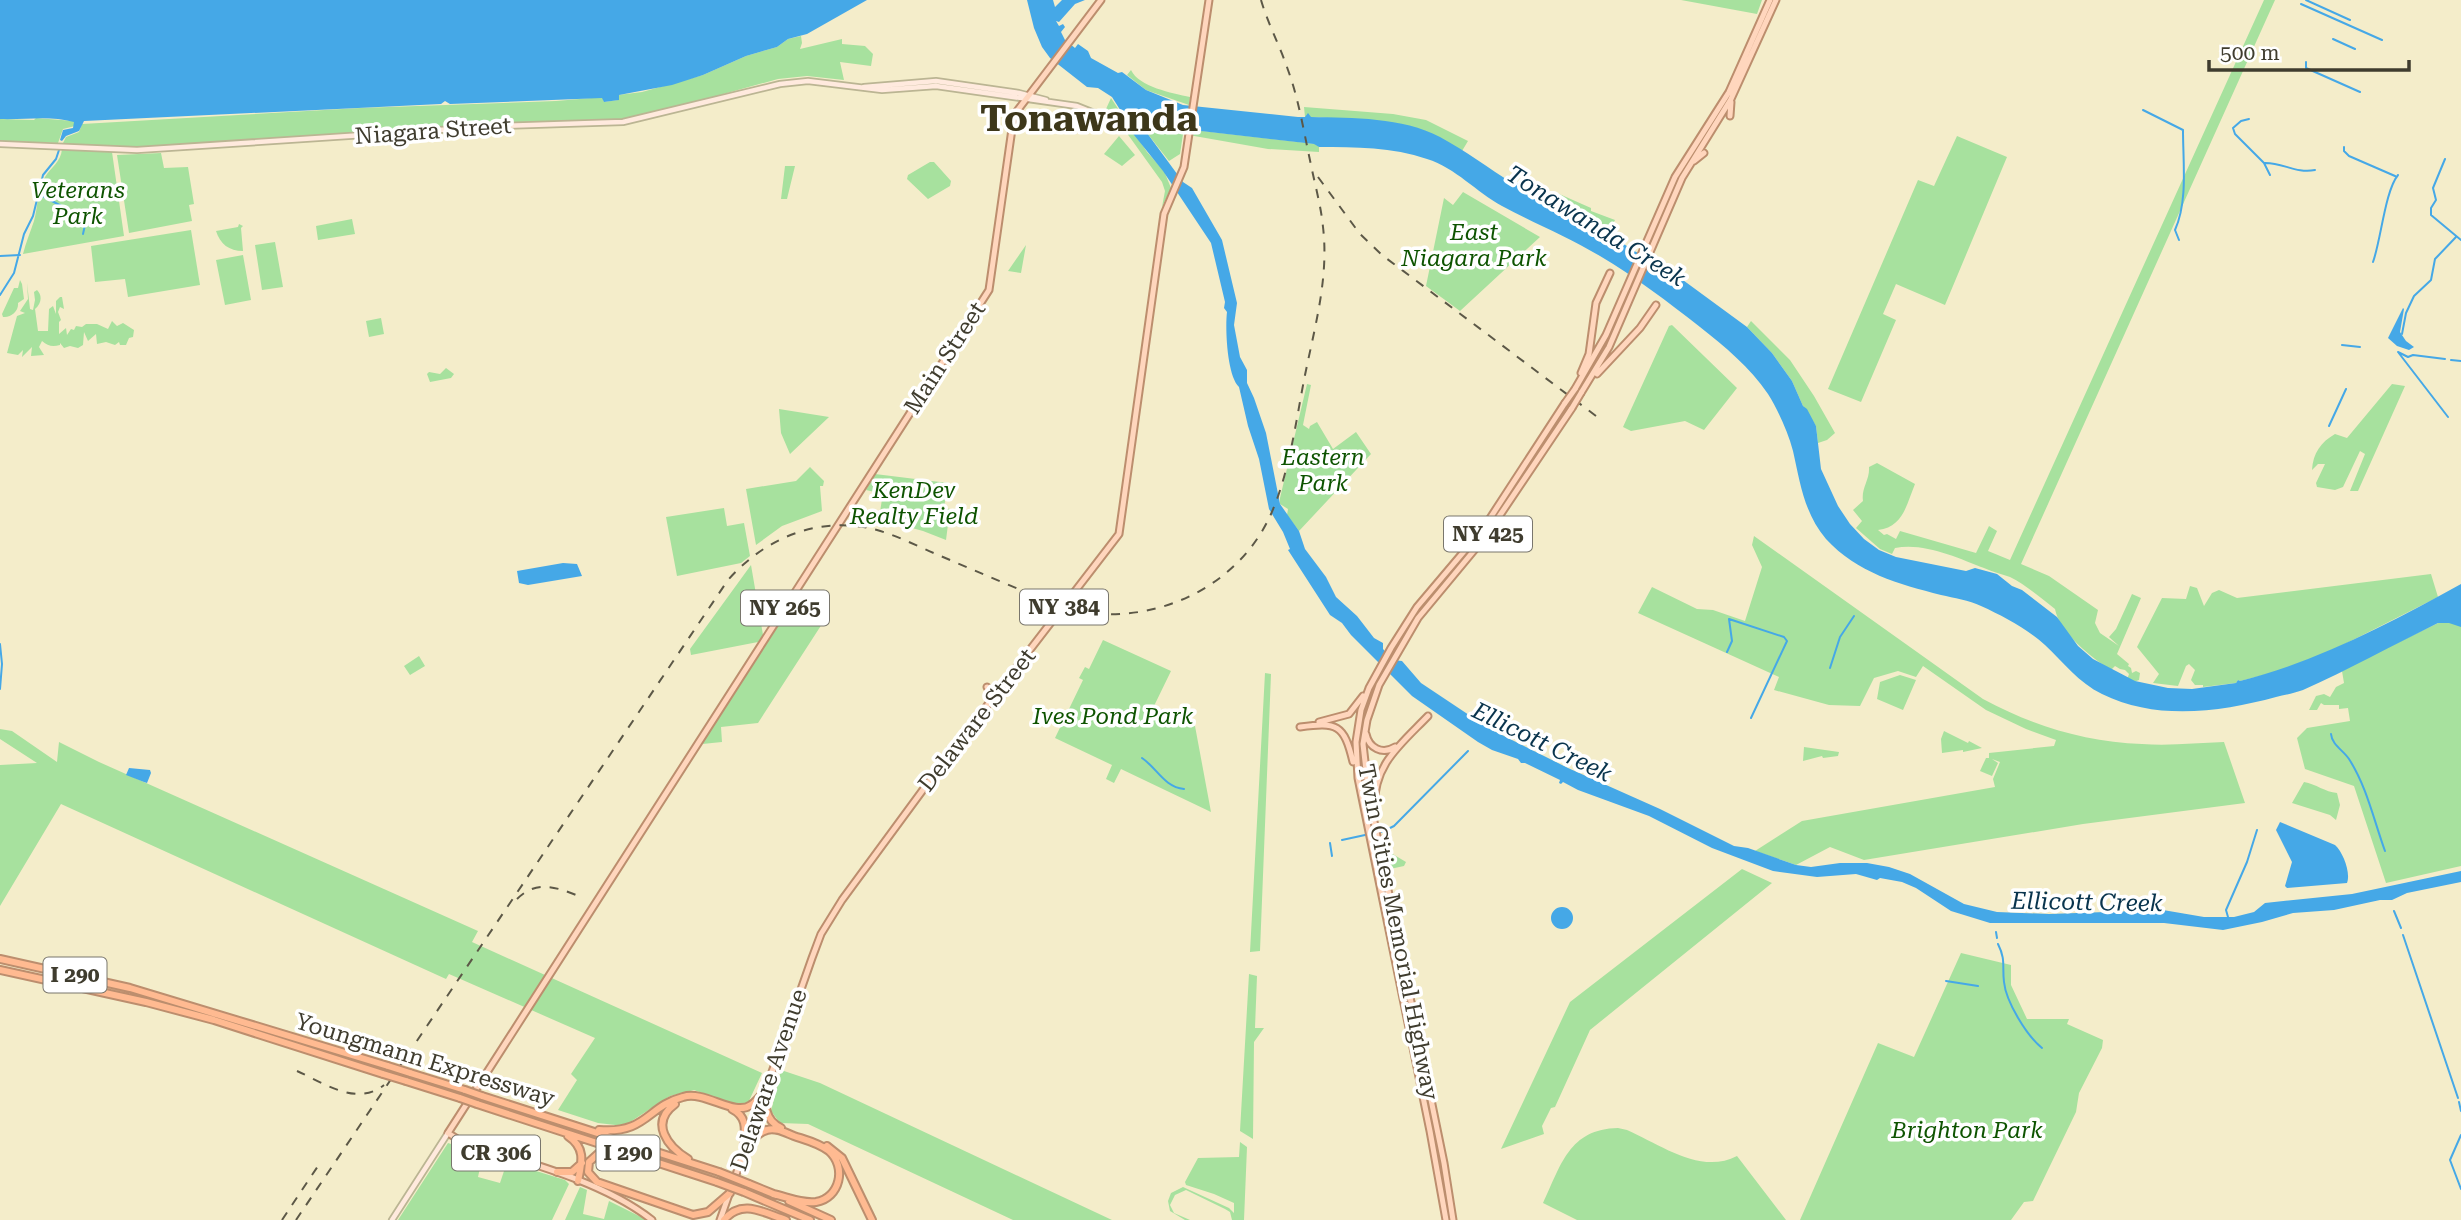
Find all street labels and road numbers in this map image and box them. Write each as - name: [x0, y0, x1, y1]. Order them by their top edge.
- street label: Niagara Street: [354, 112, 513, 150]
- street label: Main Street: [899, 297, 991, 419]
- road number: NY 425: [1444, 516, 1532, 552]
- road number: NY 265: [741, 590, 829, 626]
- road number: NY 384: [1020, 590, 1108, 624]
- street label: Delaware Street: [913, 643, 1042, 797]
- street label: Twin Cities Memorial Highway: [1352, 762, 1444, 1103]
- road number: I 290: [43, 958, 106, 992]
- street label: Delaware Avenue: [725, 985, 813, 1175]
- street label: Youngmann Expressway: [292, 1008, 558, 1112]
- road number: CR 306: [452, 1136, 540, 1170]
- road number: I 290: [596, 1136, 660, 1170]

